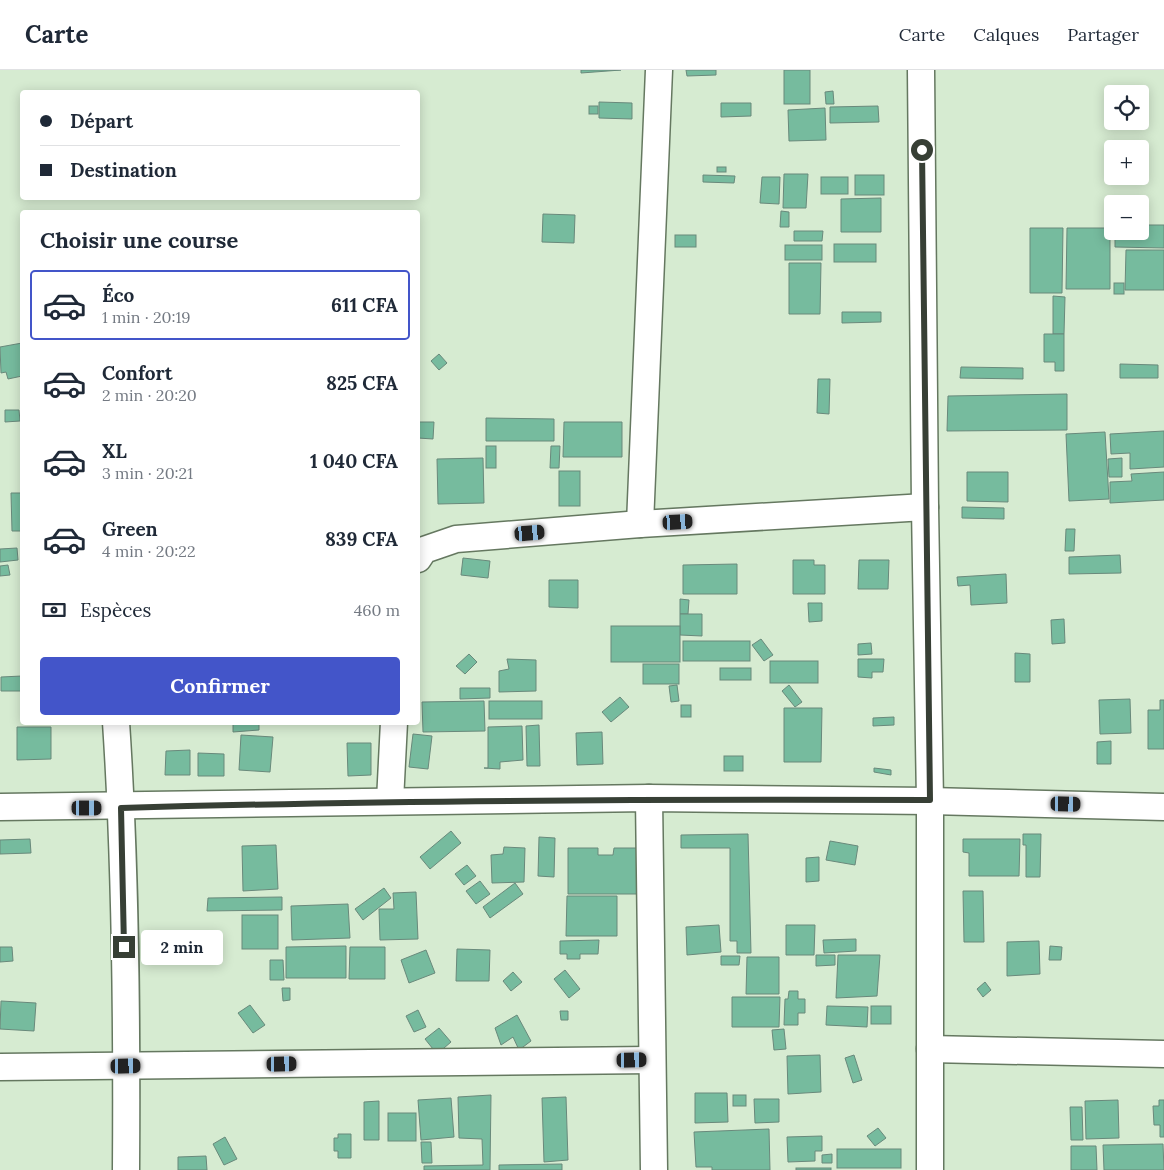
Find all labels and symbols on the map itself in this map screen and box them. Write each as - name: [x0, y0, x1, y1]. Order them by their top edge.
- route start: [911, 139, 933, 161]
- car: [662, 514, 693, 530]
- car: [514, 524, 545, 542]
- car: [1050, 796, 1081, 812]
- car: [72, 801, 102, 816]
- callout: 2 min: [142, 930, 224, 964]
- route end: [113, 936, 135, 958]
- car: [616, 1052, 647, 1068]
- car: [266, 1056, 297, 1072]
- car: [110, 1058, 141, 1074]

